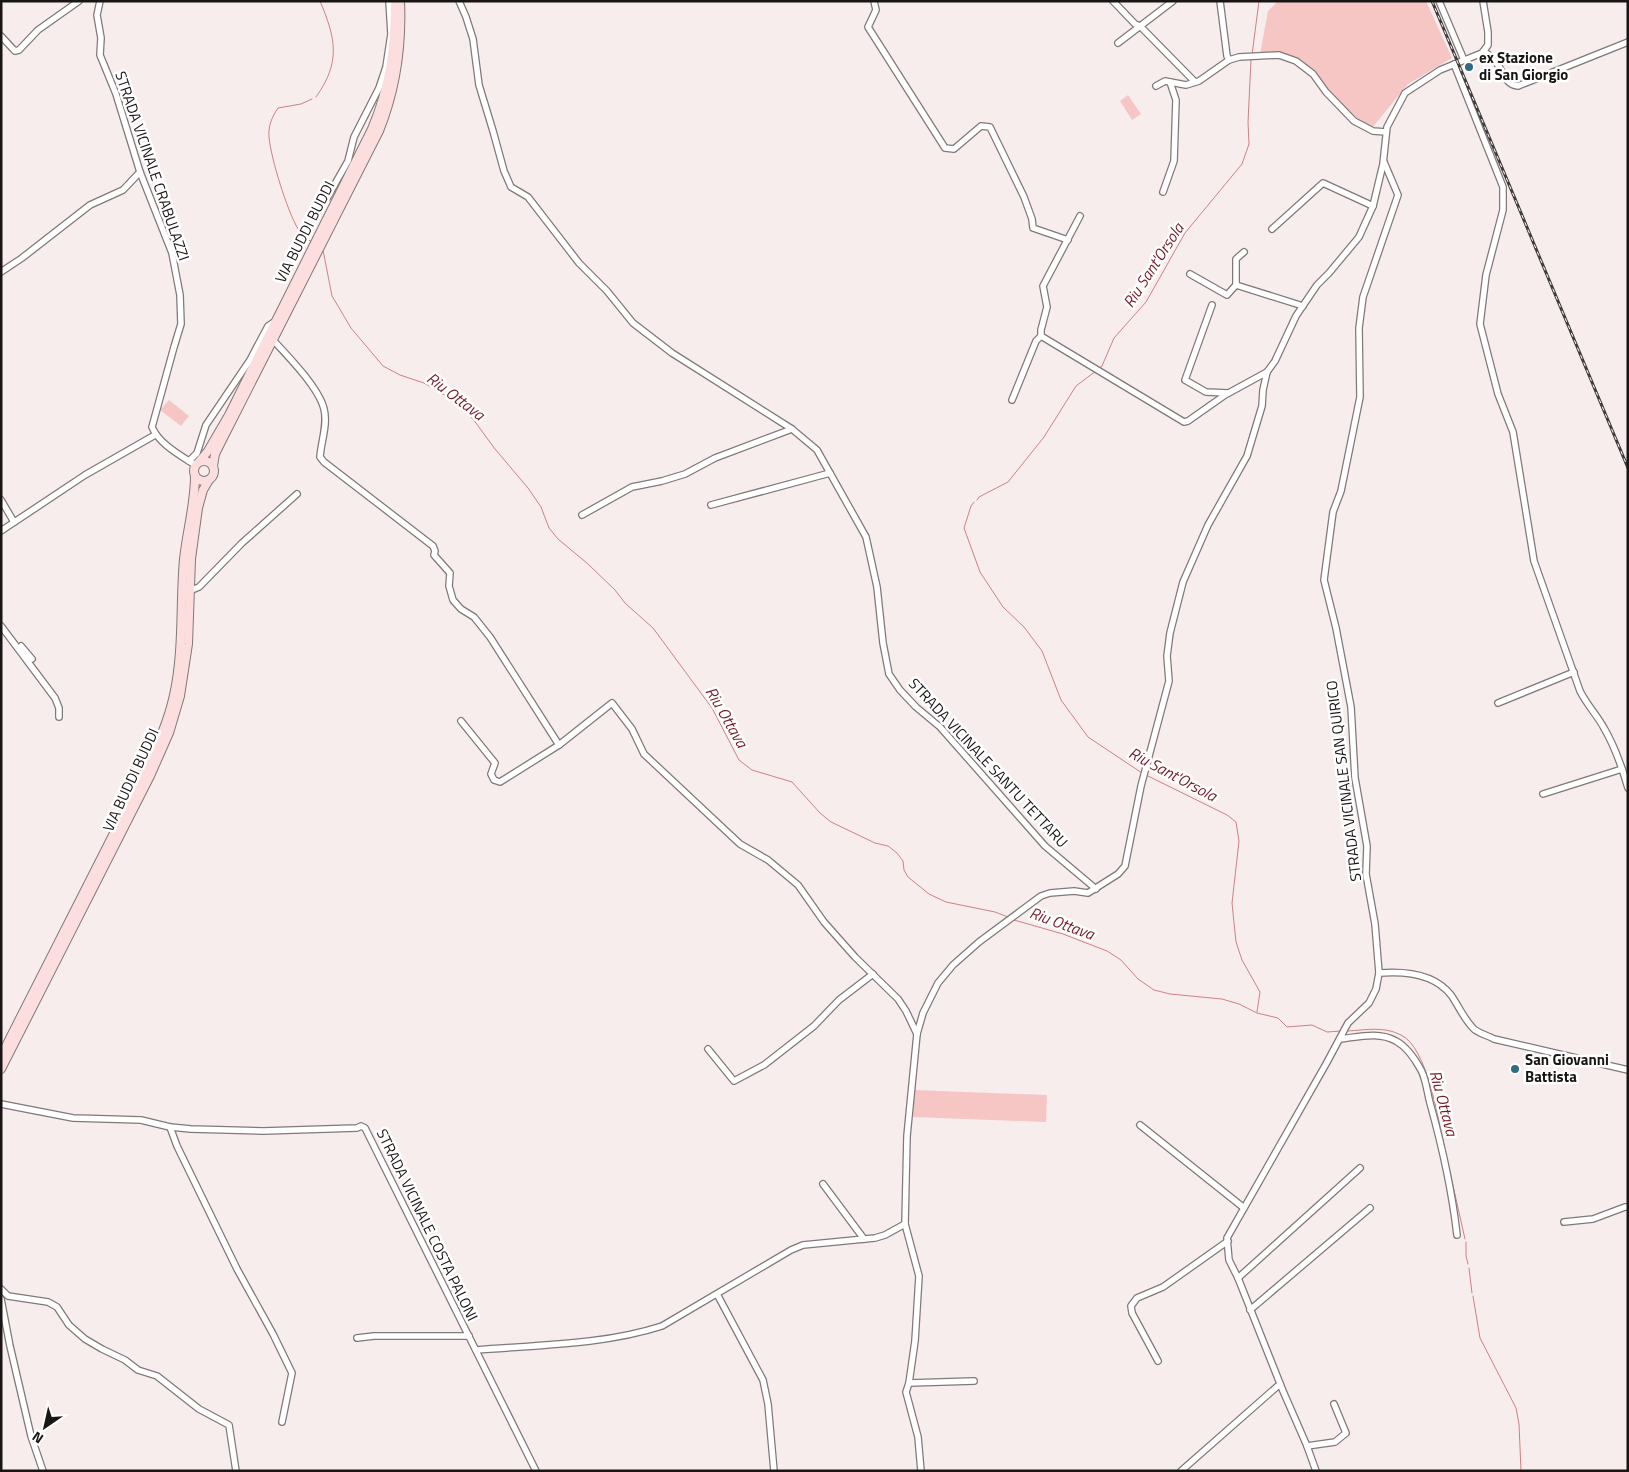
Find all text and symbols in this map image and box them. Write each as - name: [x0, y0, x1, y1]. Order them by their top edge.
- place label: ex Stazione di San Giorgio: [1479, 46, 1568, 86]
- marker: ex Stazione di San Giorgio: [1463, 61, 1475, 73]
- street label: STRADA VICINALE CRABULAZZI: [109, 68, 196, 264]
- street label: VIA BUDDI BUDDI: [269, 177, 340, 287]
- water label: Riu Sant'Orsola: [1117, 217, 1190, 312]
- water label: Riu Ottava: [422, 366, 491, 426]
- street label: STRADA VICINALE SANTU TETTARU: [903, 673, 1073, 853]
- street label: STRADA VICINALE SAN QUIRICO: [1320, 679, 1367, 883]
- water label: Riu Ottava: [700, 682, 755, 753]
- street label: VIA BUDDI BUDDI: [96, 724, 165, 835]
- water label: Riu Sant'Orsola: [1125, 741, 1222, 808]
- water label: Riu Ottava: [1026, 900, 1099, 946]
- place label: San Giovanni Battista: [1525, 1048, 1609, 1088]
- marker: San Giovanni Battista: [1509, 1063, 1521, 1075]
- water label: Riu Ottava: [1424, 1067, 1465, 1139]
- street label: STRADA VICINALE COSTA PALONI: [371, 1125, 484, 1325]
- north arrow: [20, 1402, 70, 1452]
- text: N: [28, 1427, 47, 1450]

